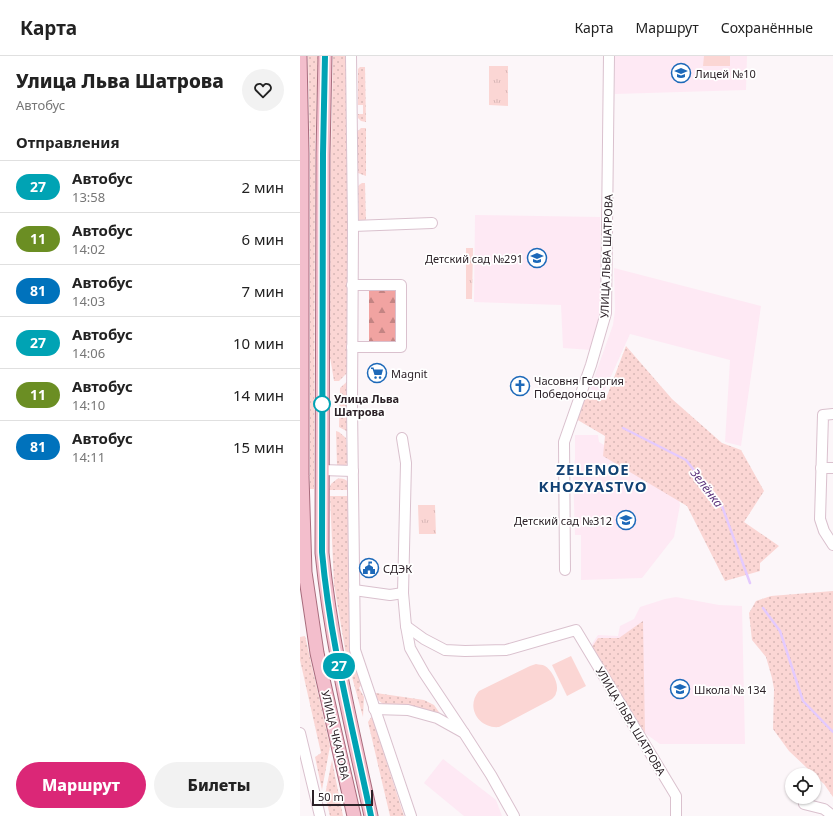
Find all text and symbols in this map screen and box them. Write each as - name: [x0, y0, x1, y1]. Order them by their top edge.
- text: Карта: [20, 15, 77, 41]
- text: Карта: [574, 18, 613, 37]
- text: Маршрут: [635, 18, 699, 37]
- text: Сохранённые: [721, 18, 813, 37]
- school or university icon: Лицей №10: [670, 62, 692, 84]
- place label: Лицей №10: [695, 66, 756, 81]
- text: Улица Льва Шатрова: [16, 68, 224, 94]
- button: heart: [242, 69, 284, 111]
- text: Автобус: [16, 96, 65, 114]
- text: Отправления: [16, 132, 120, 152]
- text: Автобус: [72, 168, 133, 188]
- text: 27: [30, 177, 46, 196]
- text: 2 мин: [241, 177, 284, 197]
- text: 13:58: [72, 188, 105, 206]
- street label: УЛИЦА ЛЬВА ШАТРОВА: [596, 193, 616, 318]
- text: Автобус: [72, 220, 133, 240]
- text: 11: [30, 229, 46, 248]
- text: 6 мин: [241, 229, 284, 249]
- text: 14:02: [72, 240, 105, 258]
- school or university icon: Детский сад №291: [526, 247, 548, 269]
- place label: Детский сад №291: [425, 251, 523, 266]
- text: Автобус: [72, 272, 133, 292]
- text: 81: [30, 281, 46, 300]
- text: 7 мин: [241, 281, 284, 301]
- text: 14:03: [72, 292, 105, 310]
- text: Автобус: [72, 324, 133, 344]
- text: 27: [30, 333, 46, 352]
- text: 10 мин: [233, 333, 284, 353]
- text: 14:06: [72, 344, 105, 362]
- supermarket icon: Magnit: [366, 362, 388, 384]
- place label: Magnit: [391, 366, 428, 381]
- place label: Часовня Георгия Победоносца: [534, 373, 624, 401]
- church icon: Часовня Георгия Победоносца: [509, 375, 531, 397]
- text: Автобус: [72, 376, 133, 396]
- text: 11: [30, 385, 46, 404]
- text: 14 мин: [233, 385, 284, 405]
- place label: Улица Льва Шатрова: [334, 391, 399, 419]
- marker: Улица Льва Шатрова: [313, 395, 331, 413]
- text: 14:10: [72, 396, 105, 414]
- text: Автобус: [72, 428, 133, 448]
- text: 81: [30, 437, 46, 456]
- text: 15 мин: [233, 437, 284, 457]
- text: 14:11: [72, 448, 105, 466]
- district label: ZELENOE KHOZYASTVO: [538, 459, 648, 496]
- water label: Зелёнка: [686, 464, 727, 511]
- school or university icon: Детский сад №312: [615, 509, 637, 531]
- place label: Детский сад №312: [514, 513, 612, 528]
- public building icon: СДЭК: [358, 557, 380, 579]
- place label: СДЭК: [383, 561, 412, 576]
- line badge: 27: [321, 653, 357, 679]
- text: 27: [331, 656, 347, 675]
- street label: УЛИЦА ЛЬВА ШАТРОВА: [593, 664, 670, 779]
- school or university icon: Школа № 134: [669, 678, 691, 700]
- place label: Школа № 134: [694, 682, 767, 697]
- street label: УЛИЦА ЧКАЛОВА: [318, 689, 354, 782]
- button: Маршрут: [16, 762, 146, 808]
- button: Билеты: [154, 762, 284, 808]
- map controls: [785, 768, 821, 804]
- button: locate: [785, 768, 821, 804]
- scale bar: [312, 788, 373, 807]
- text: 50 m: [318, 789, 344, 804]

